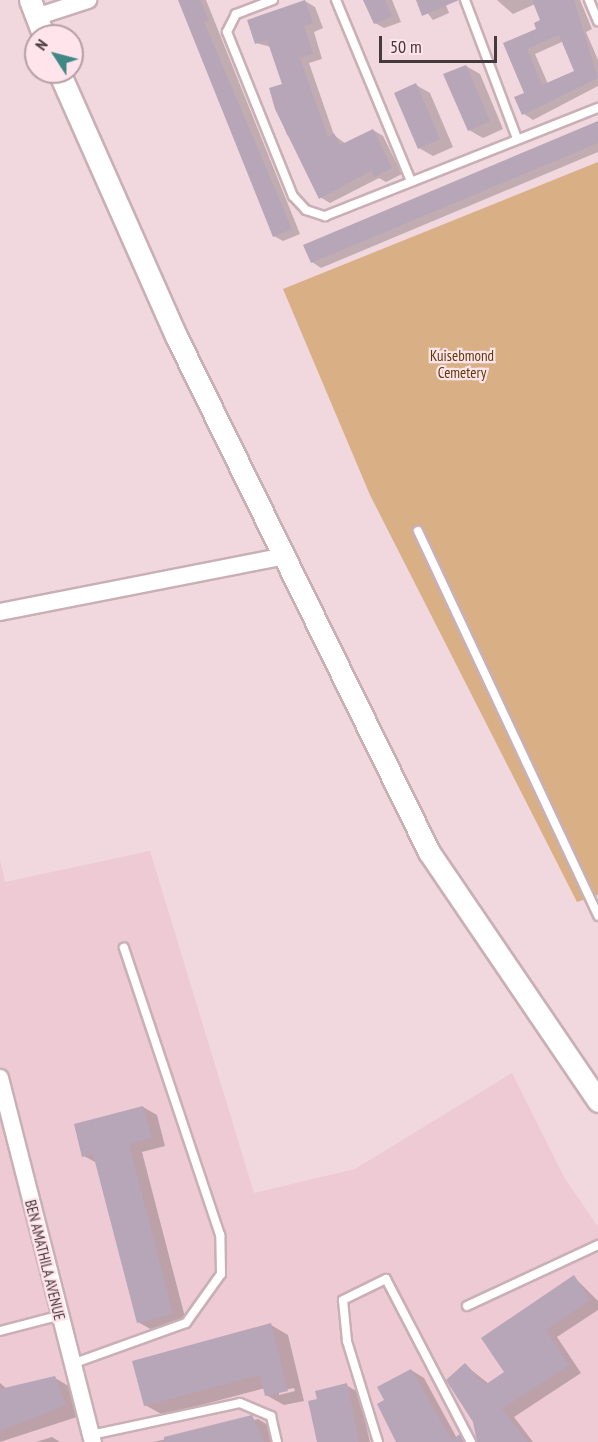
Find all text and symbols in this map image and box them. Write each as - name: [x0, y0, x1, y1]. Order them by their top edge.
- north arrow: [24, 24, 84, 84]
- scale bar: [382, 24, 500, 62]
- text: N: [30, 35, 52, 54]
- text: 50 m: [390, 35, 422, 58]
- park label: Kuisebmond Cemetery: [430, 346, 494, 381]
- street label: BEN AMATHILA AVENUE: [21, 1197, 69, 1323]

